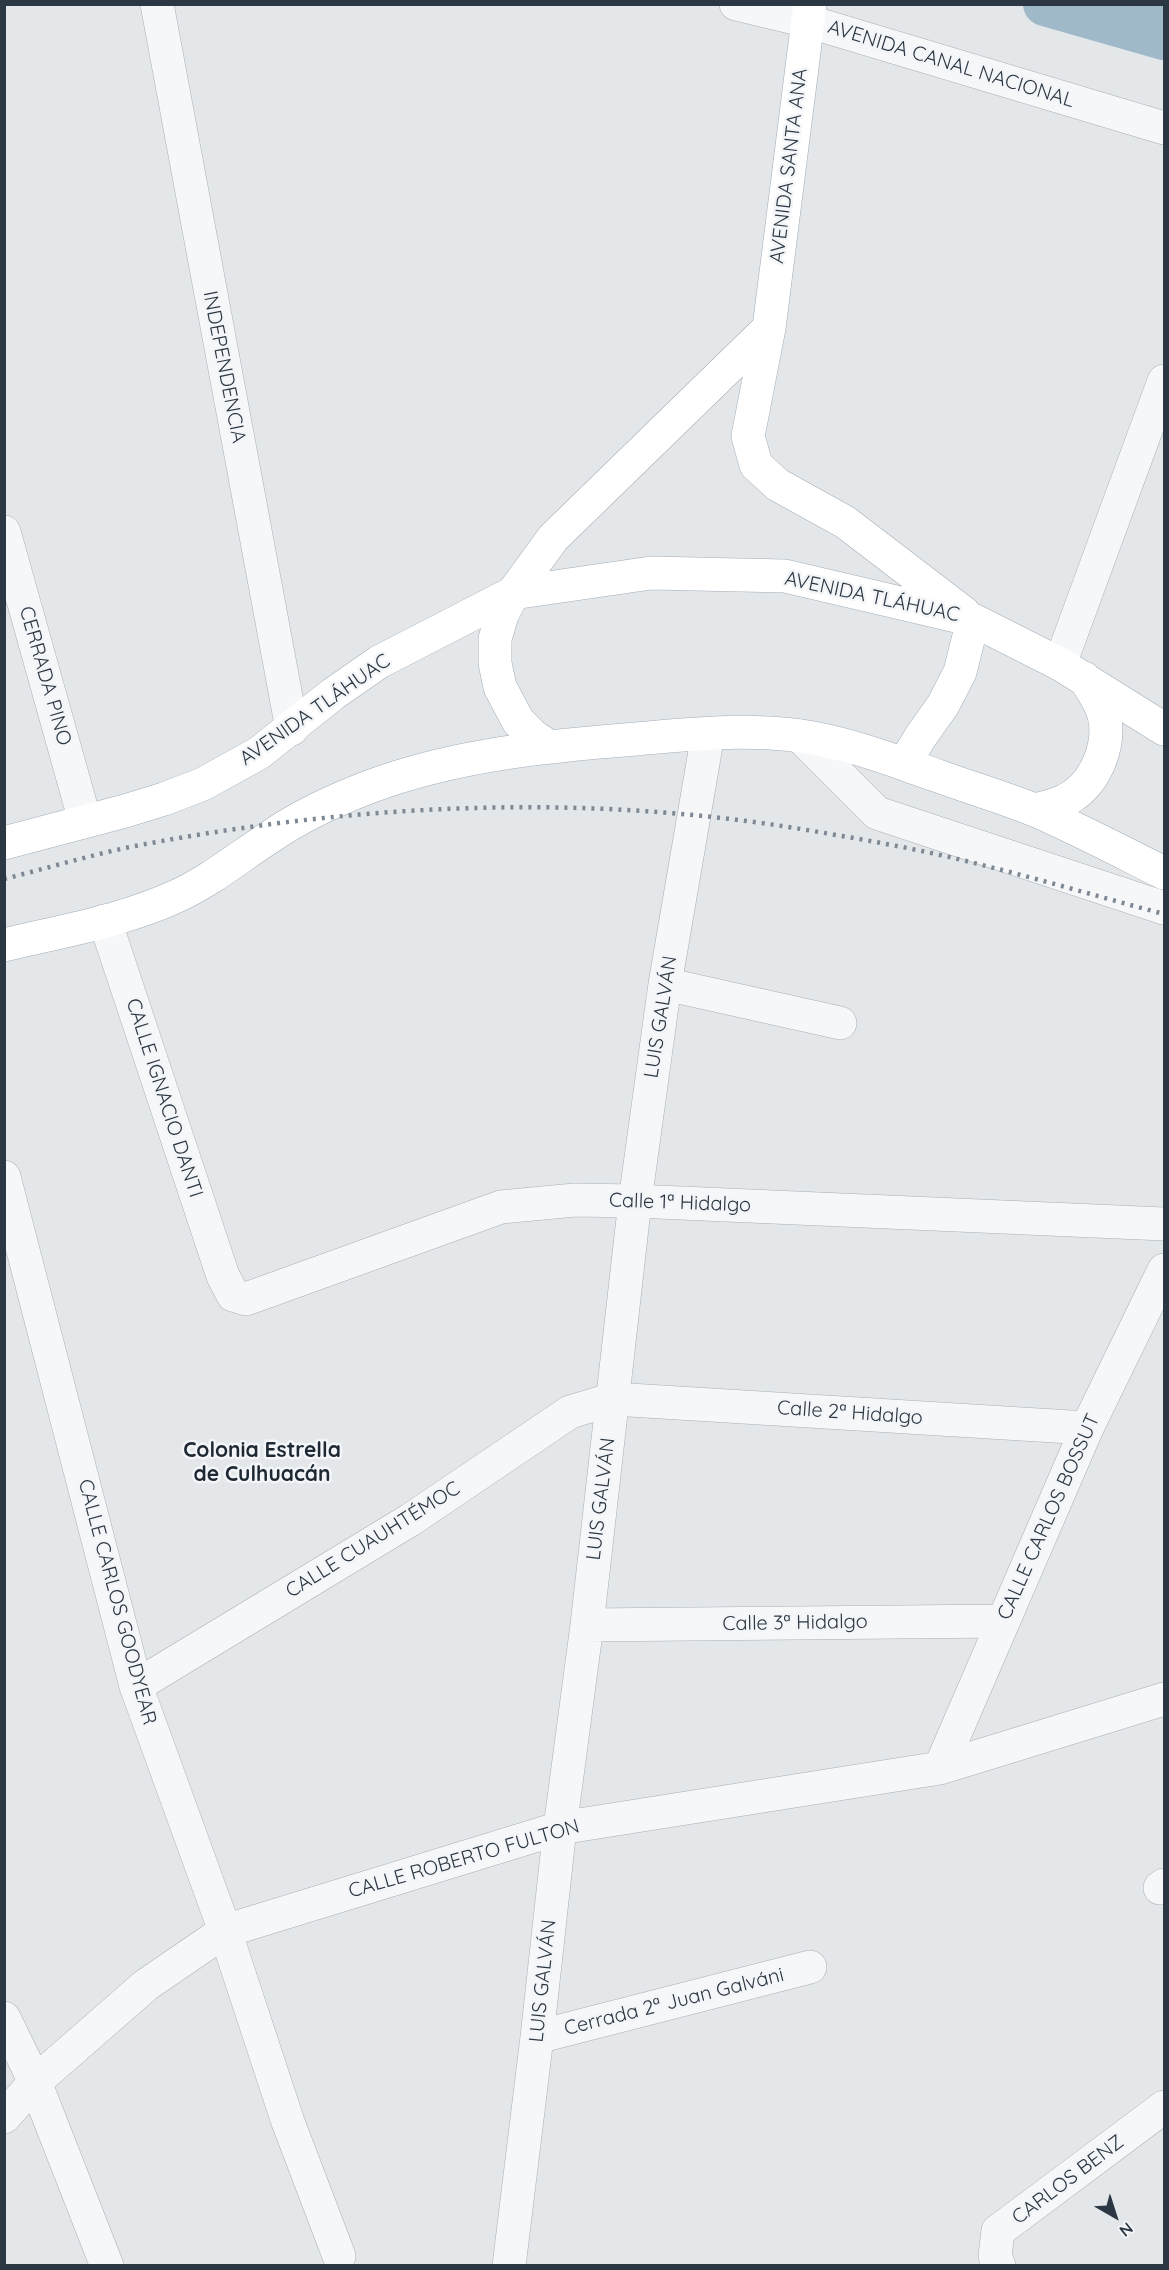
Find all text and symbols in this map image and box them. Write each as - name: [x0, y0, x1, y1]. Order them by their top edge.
- street label: AVENIDA CANAL NACIONAL: [825, 15, 1077, 113]
- street label: AVENIDA SANTA ANA: [765, 67, 813, 265]
- street label: INDEPENDENCIA: [197, 289, 251, 445]
- street label: AVENIDA TLÁHUAC: [782, 567, 962, 627]
- street label: CERRADA PINO: [14, 604, 76, 748]
- street label: AVENIDA TLÁHUAC: [235, 649, 395, 771]
- street label: LUIS GALVÁN: [639, 954, 683, 1080]
- street label: CALLE IGNACIO DANTI: [120, 995, 208, 1201]
- street label: Calle 1ª Hidalgo: [608, 1189, 752, 1217]
- street label: Calle 2ª Hidalgo: [776, 1396, 924, 1430]
- street label: CALLE CARLOS BOSSUT: [993, 1410, 1105, 1624]
- street label: LUIS GALVÁN: [582, 1436, 620, 1562]
- district label: Colonia Estrella de Culhuacán: [183, 1438, 341, 1488]
- street label: CALLE CARLOS GOODYEAR: [73, 1477, 161, 1727]
- street label: CALLE CUAUHTÉMOC: [281, 1477, 465, 1603]
- street label: Calle 3ª Hidalgo: [722, 1610, 868, 1636]
- street label: CALLE ROBERTO FULTON: [346, 1815, 582, 1903]
- street label: LUIS GALVÁN: [525, 1918, 561, 2044]
- street label: Cerrada 2ª Juan Galváni: [562, 1963, 786, 2041]
- street label: CARLOS BENZ: [1007, 2130, 1129, 2230]
- north arrow: [1085, 2186, 1145, 2246]

